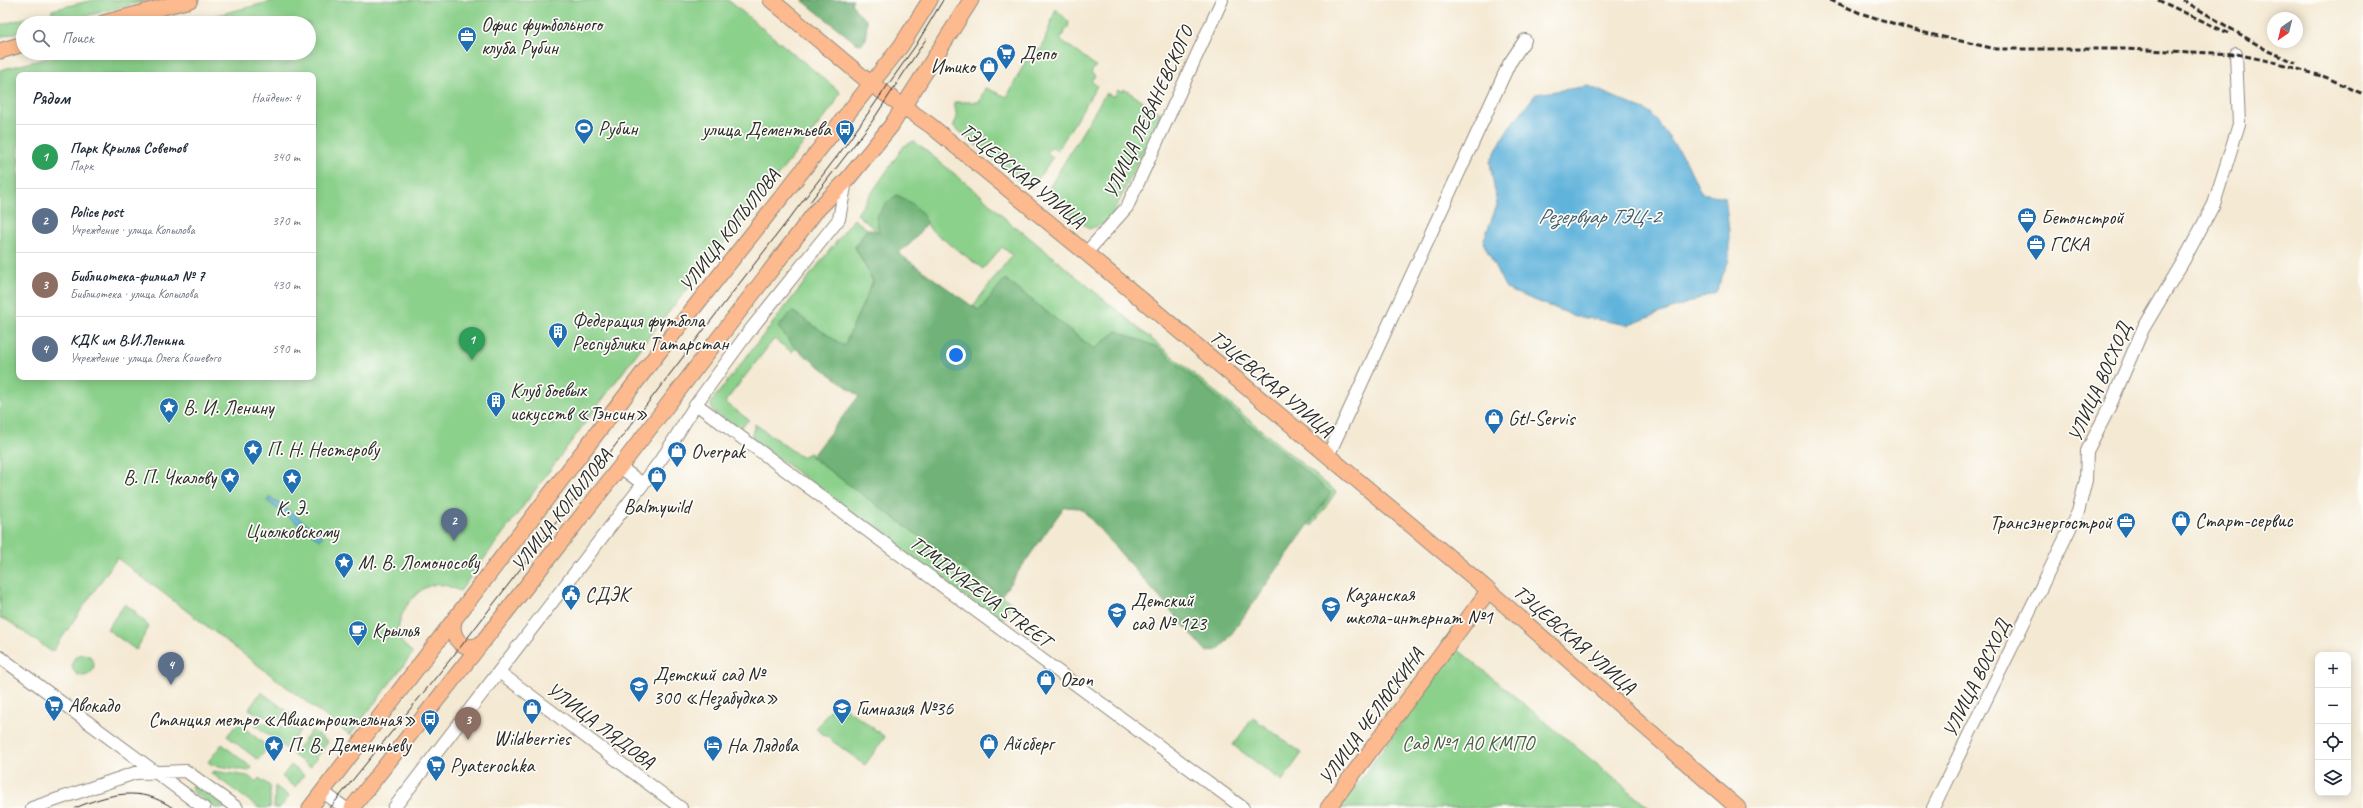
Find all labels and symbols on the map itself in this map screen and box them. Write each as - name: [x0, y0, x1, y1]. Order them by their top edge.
- place label: Офис футбольного клуба Рубин: [481, 12, 604, 60]
- north arrow: [2267, 12, 2303, 48]
- street label: УЛИЦА ЛЕВАНЕВСКОГО: [1098, 21, 1200, 202]
- office icon: Офис футбольного клуба Рубин: [456, 25, 478, 53]
- place label: Депо: [1020, 41, 1058, 66]
- supermarket icon: Депо: [995, 42, 1017, 70]
- place label: Итико: [930, 54, 977, 79]
- shop icon: Итико: [978, 55, 1000, 83]
- place label: Рубин: [598, 116, 639, 141]
- sports icon: Рубин: [573, 117, 595, 145]
- place label: улица Дементьева: [701, 117, 832, 142]
- street label: ТЭЦЕВСКАЯ УЛИЦА: [955, 117, 1091, 234]
- bus stop icon: улица Дементьева: [834, 118, 856, 146]
- street label: УЛИЦА КОПЫЛОВА: [674, 163, 786, 297]
- water label: Резервуар ТЭЦ-2: [1538, 203, 1663, 230]
- place label: Бетонстрой: [2041, 205, 2125, 230]
- office icon: Бетонстрой: [2016, 206, 2038, 234]
- place label: ГСКА: [2050, 232, 2090, 257]
- office icon: ГСКА: [2025, 233, 2047, 261]
- place label: Федерация футбола Республики Татарстан: [572, 308, 730, 356]
- street label: УЛИЦА ВОСХОД: [2062, 317, 2138, 446]
- building icon: Федерация футбола Республики Татарстан: [547, 321, 569, 349]
- street label: ТЭЦЕВСКАЯ УЛИЦА: [1205, 324, 1339, 443]
- pin: 1: [459, 327, 485, 360]
- your location: [946, 345, 966, 365]
- place label: Клуб боевых искусств «Тэнсин»: [510, 378, 648, 426]
- building icon: Клуб боевых искусств «Тэнсин»: [485, 390, 507, 418]
- place label: В. И. Ленину: [183, 395, 276, 420]
- place icon: В. И. Ленину: [158, 396, 180, 424]
- place label: Gtl-Servis: [1508, 406, 1577, 431]
- shop icon: Gtl-Servis: [1483, 407, 1505, 435]
- place label: П. Н. Нестерову: [267, 437, 381, 462]
- place icon: П. Н. Нестерову: [242, 438, 264, 466]
- place label: Overpak: [691, 439, 746, 464]
- shop icon: Overpak: [666, 440, 688, 468]
- street label: УЛИЦА КОПЫЛОВА: [506, 443, 618, 577]
- place label: В. П. Чкалову: [123, 465, 218, 490]
- shop icon: Balmywild: [646, 465, 668, 493]
- place icon: В. П. Чкалову: [219, 466, 241, 494]
- place icon: К. Э. Циолковскому: [281, 467, 303, 495]
- place label: Balmywild: [624, 494, 694, 519]
- place label: К. Э. Циолковскому: [245, 496, 340, 544]
- pin: 2: [441, 508, 467, 541]
- place label: Старт-сервис: [2195, 508, 2294, 533]
- shop icon: Старт-сервис: [2170, 509, 2192, 537]
- place label: Трансэнергострой: [1990, 510, 2114, 535]
- office icon: Трансэнергострой: [2115, 511, 2137, 539]
- street label: TIMIRYAZEVA STREET: [905, 530, 1060, 655]
- place label: М. В. Ломоносову: [358, 550, 481, 575]
- place icon: М. В. Ломоносову: [333, 551, 355, 579]
- street label: ТЭЦЕВСКАЯ УЛИЦА: [1508, 579, 1642, 700]
- place label: СДЭК: [585, 582, 633, 607]
- place label: Казанская школа-интернат №1: [1345, 582, 1494, 630]
- public building icon: СДЭК: [560, 583, 582, 611]
- place label: Детский сад № 123: [1131, 588, 1208, 636]
- school or university icon: Казанская школа-интернат №1: [1320, 595, 1342, 623]
- school or university icon: Детский сад № 123: [1106, 601, 1128, 629]
- street label: УЛИЦА ВОСХОД: [1937, 614, 2017, 741]
- place label: Крылья: [372, 618, 420, 643]
- cafe icon: Крылья: [347, 619, 369, 647]
- street label: УЛИЦА ЧЕЛЮСКИНА: [1313, 642, 1430, 790]
- pin: 4: [158, 652, 184, 685]
- place label: Детский сад № 300 «Незабудка»: [653, 662, 778, 711]
- place label: Ozon: [1060, 667, 1094, 692]
- shop icon: Ozon: [1035, 668, 1057, 696]
- school or university icon: Детский сад № 300 «Незабудка»: [628, 675, 650, 703]
- street label: УЛИЦА ЛЯДОВА: [542, 677, 660, 775]
- place label: Авокадо: [68, 693, 120, 718]
- supermarket icon: Авокадо: [43, 694, 65, 722]
- place label: Гимназия №36: [856, 696, 954, 721]
- shop icon: Wildberries: [521, 697, 543, 725]
- school or university icon: Гимназия №36: [831, 697, 853, 725]
- place label: Станция метро «Авиастроительная»: [148, 707, 416, 732]
- pin: 3: [455, 707, 481, 740]
- bus stop icon: Станция метро «Авиастроительная»: [419, 708, 441, 736]
- place label: Wildberries: [494, 726, 572, 751]
- place label: Айсберг: [1003, 731, 1056, 756]
- park label: Сад №1 АО КМПО: [1402, 731, 1536, 756]
- shop icon: Айсберг: [978, 732, 1000, 760]
- place label: П. В. Дементьеву: [288, 733, 413, 758]
- place label: На Лядова: [727, 733, 799, 758]
- place icon: П. В. Дементьеву: [263, 734, 285, 762]
- hotel icon: На Лядова: [702, 734, 724, 762]
- place label: Pyaterochka: [450, 753, 535, 778]
- supermarket icon: Pyaterochka: [425, 754, 447, 782]

